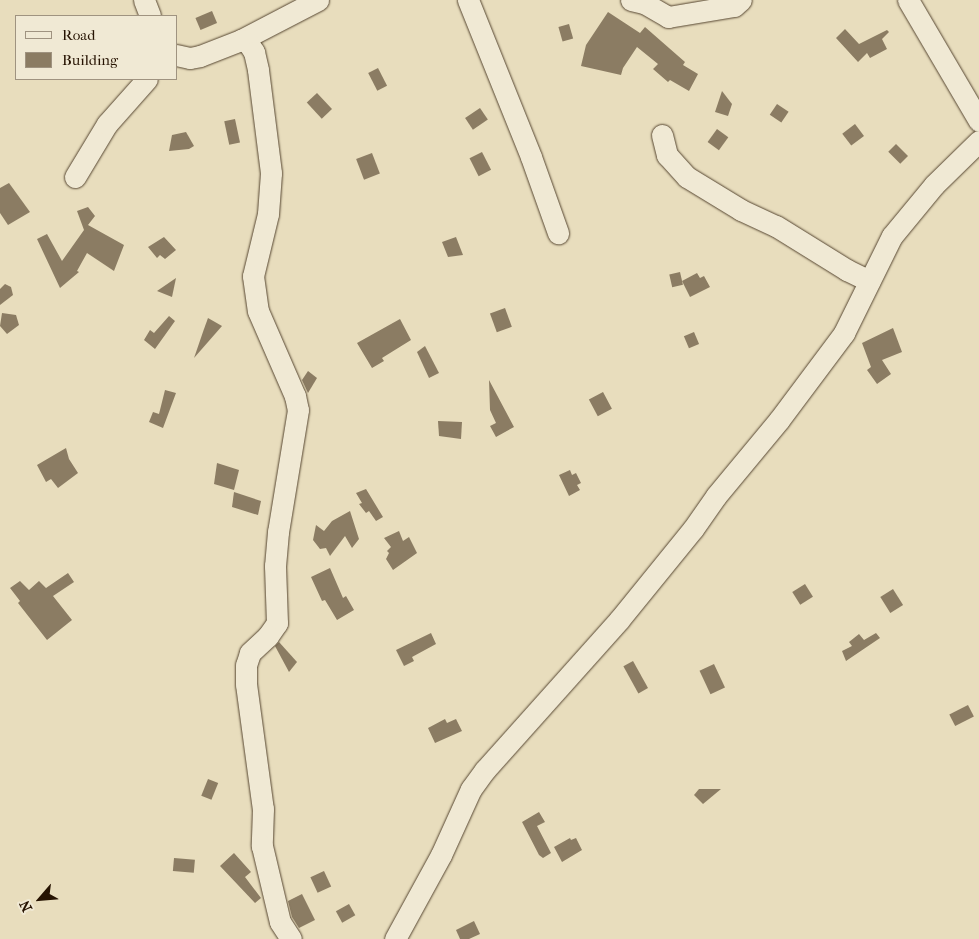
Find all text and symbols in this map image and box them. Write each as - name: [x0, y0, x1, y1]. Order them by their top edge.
- legend: [15, 15, 178, 80]
- text: Road: [62, 26, 95, 44]
- text: Building: [62, 51, 118, 69]
- north arrow: [15, 874, 65, 924]
- text: N: [16, 897, 36, 915]

